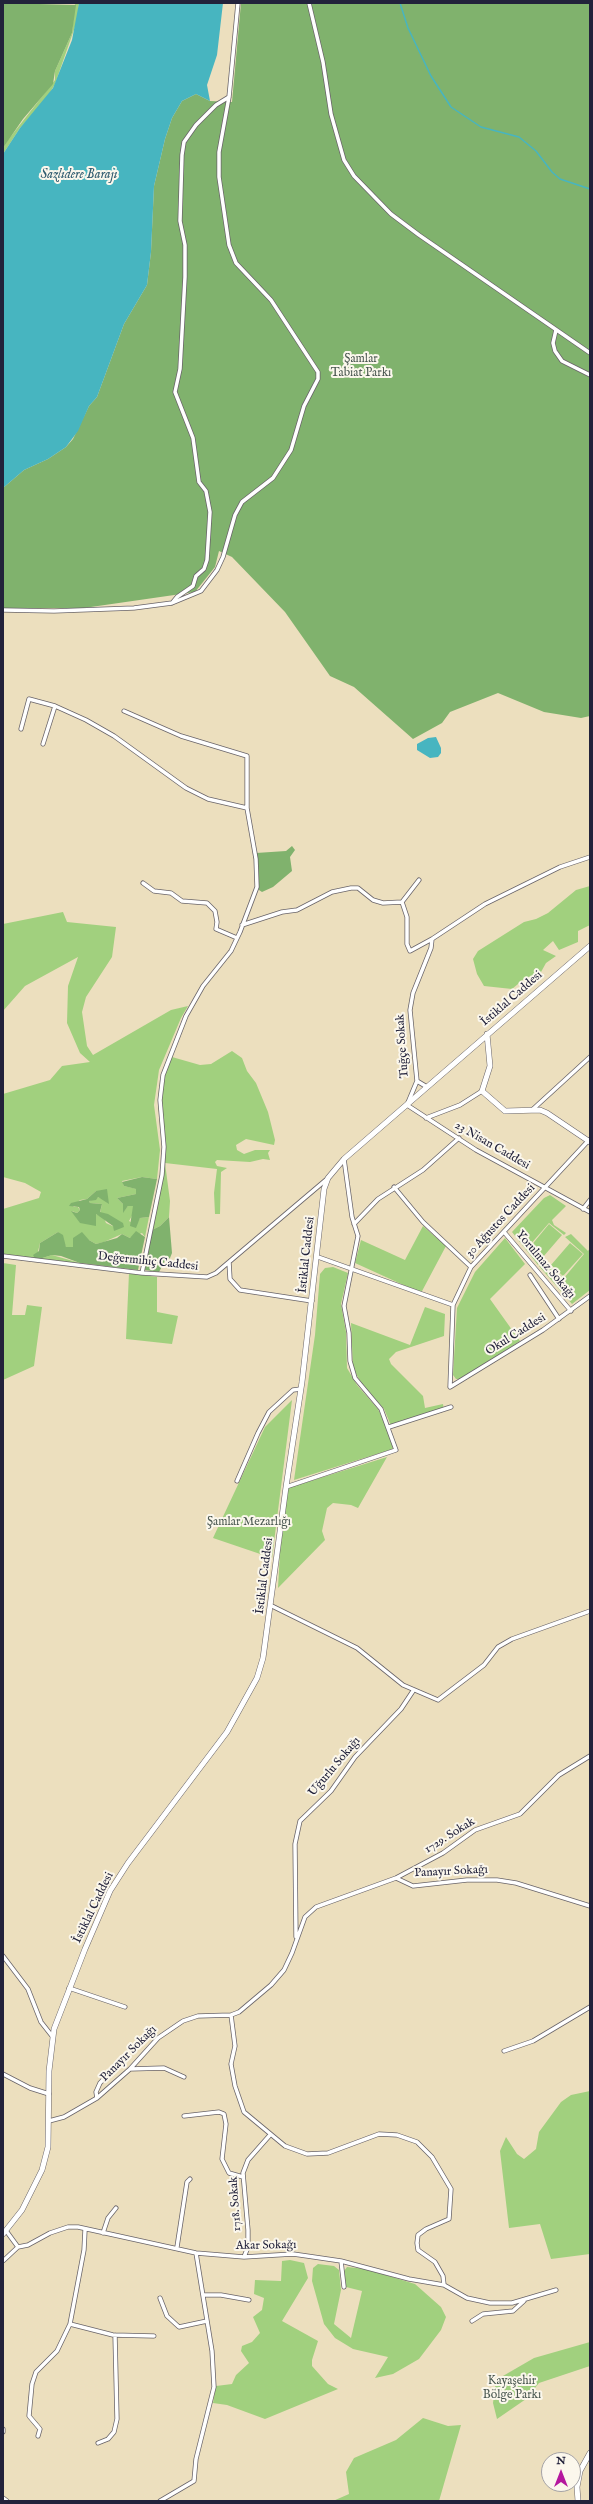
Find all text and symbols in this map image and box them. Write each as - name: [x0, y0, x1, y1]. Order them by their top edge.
- water label: Sazlıdere Barajı: [40, 167, 118, 183]
- park label: Şamlar Tabiat Parkı: [331, 353, 391, 381]
- street label: İstiklal Caddesi: [478, 968, 546, 1030]
- street label: Tuğçe Sokak: [394, 1013, 412, 1079]
- street label: 23 Nisan Caddesi: [452, 1119, 532, 1173]
- street label: 30 Ağustos Caddesi: [463, 1181, 539, 1261]
- street label: İstiklal Caddesi: [296, 1216, 318, 1294]
- street label: Yorulmaz Sokağı: [512, 1228, 578, 1302]
- street label: Değermihiç Caddesi: [97, 1250, 199, 1274]
- street label: Okul Caddesi: [483, 1311, 549, 1359]
- park label: Şamlar Mezarlığı: [207, 1516, 291, 1530]
- street label: İstiklal Caddesi: [253, 1537, 277, 1615]
- street label: Uğurlu Sokağı: [306, 1734, 364, 1800]
- street label: 1729. Sokak: [422, 1815, 478, 1857]
- street label: Panayır Sokağı: [414, 1863, 488, 1881]
- street label: İstiklal Caddesi: [71, 1870, 117, 1946]
- street label: Panayır Sokağı: [98, 2023, 160, 2085]
- street label: 1718. Sokak: [227, 2176, 245, 2232]
- street label: Akar Sokağı: [236, 2238, 296, 2254]
- park label: Kayaşehir Bölge Parkı: [483, 2375, 541, 2403]
- north arrow: [541, 2452, 581, 2492]
- text: N: [556, 2454, 566, 2468]

